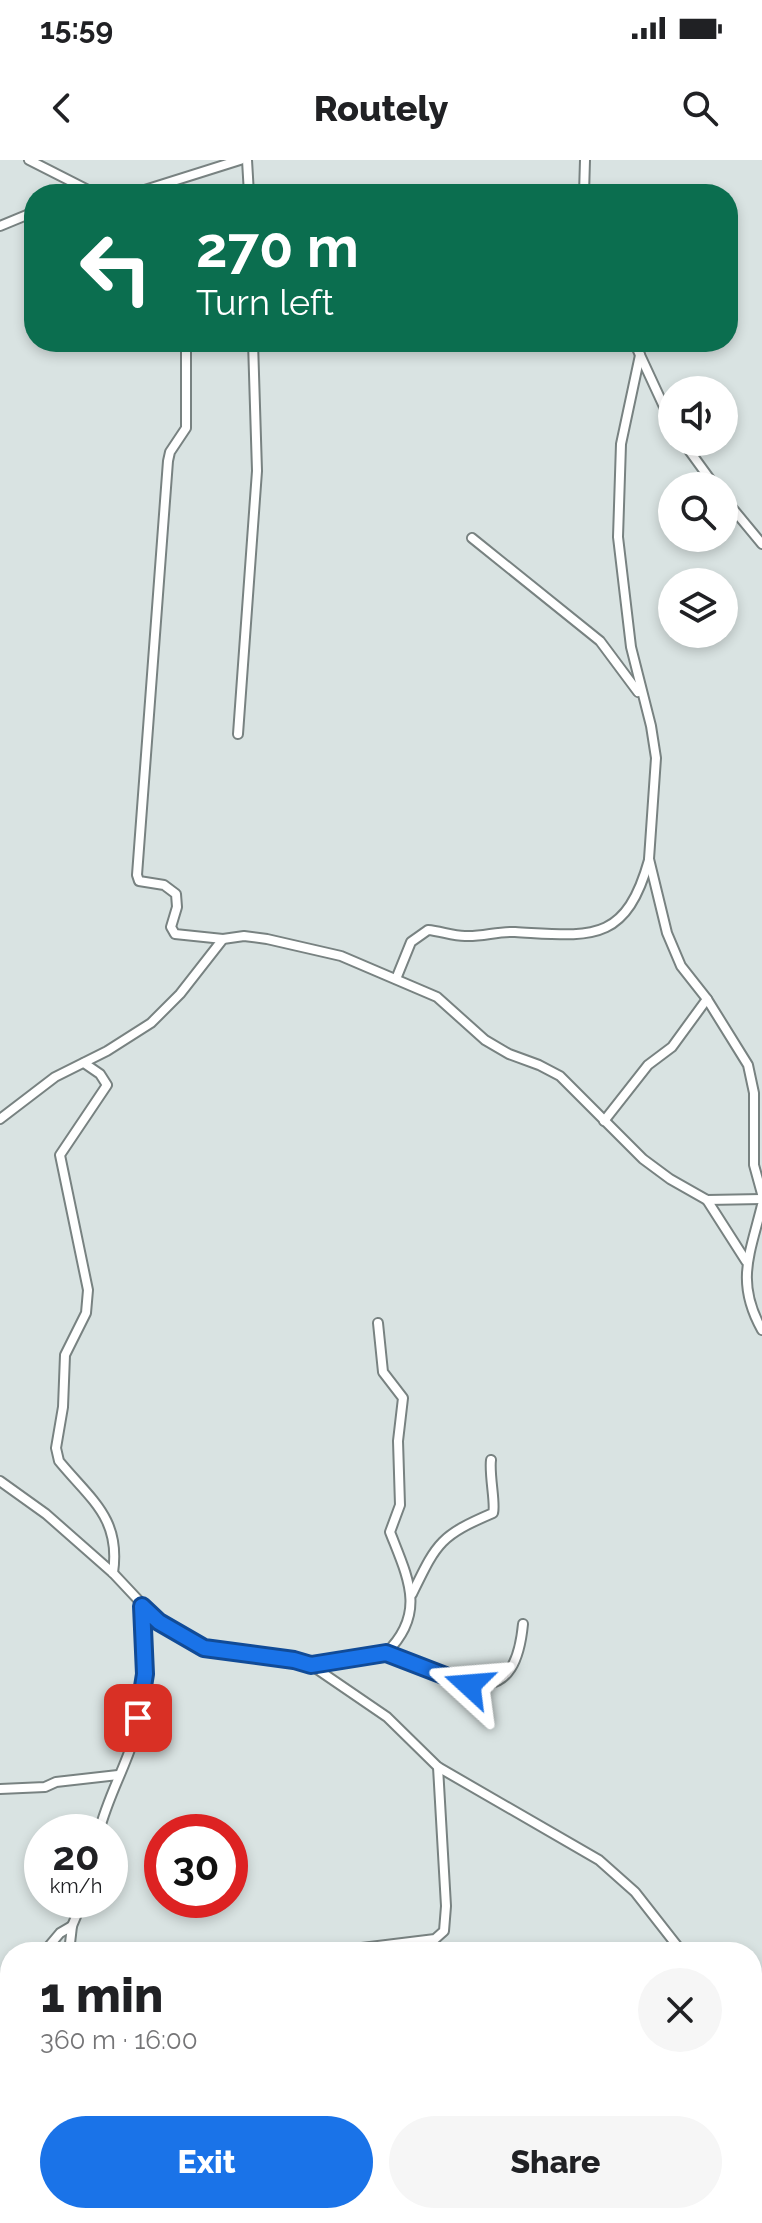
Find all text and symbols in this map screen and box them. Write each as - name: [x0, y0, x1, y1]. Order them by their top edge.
- text: 15:59: [40, 11, 113, 46]
- icon: back: [40, 86, 84, 130]
- icon: search: [678, 86, 722, 130]
- text: Routely: [314, 87, 448, 129]
- text: 270 m: [196, 214, 359, 280]
- icon: left: [64, 216, 168, 320]
- text: Turn left: [196, 281, 334, 323]
- map controls: [658, 376, 738, 648]
- button: sound: [658, 376, 738, 456]
- button: search: [658, 472, 738, 552]
- button: layers: [658, 568, 738, 648]
- position arrow: [427, 1643, 511, 1727]
- pin: [104, 1684, 172, 1752]
- icon: arrive: [116, 1696, 160, 1740]
- speed limit sign: 30: [144, 1814, 248, 1918]
- text: 20: [52, 1832, 100, 1879]
- text: km/h: [50, 1874, 102, 1898]
- text: 1 min: [40, 1967, 163, 2023]
- button: close: [638, 1968, 722, 2052]
- text: 360 m · 16:00: [40, 2025, 198, 2055]
- button: Exit: [40, 2116, 373, 2208]
- button: Share: [389, 2116, 722, 2208]

